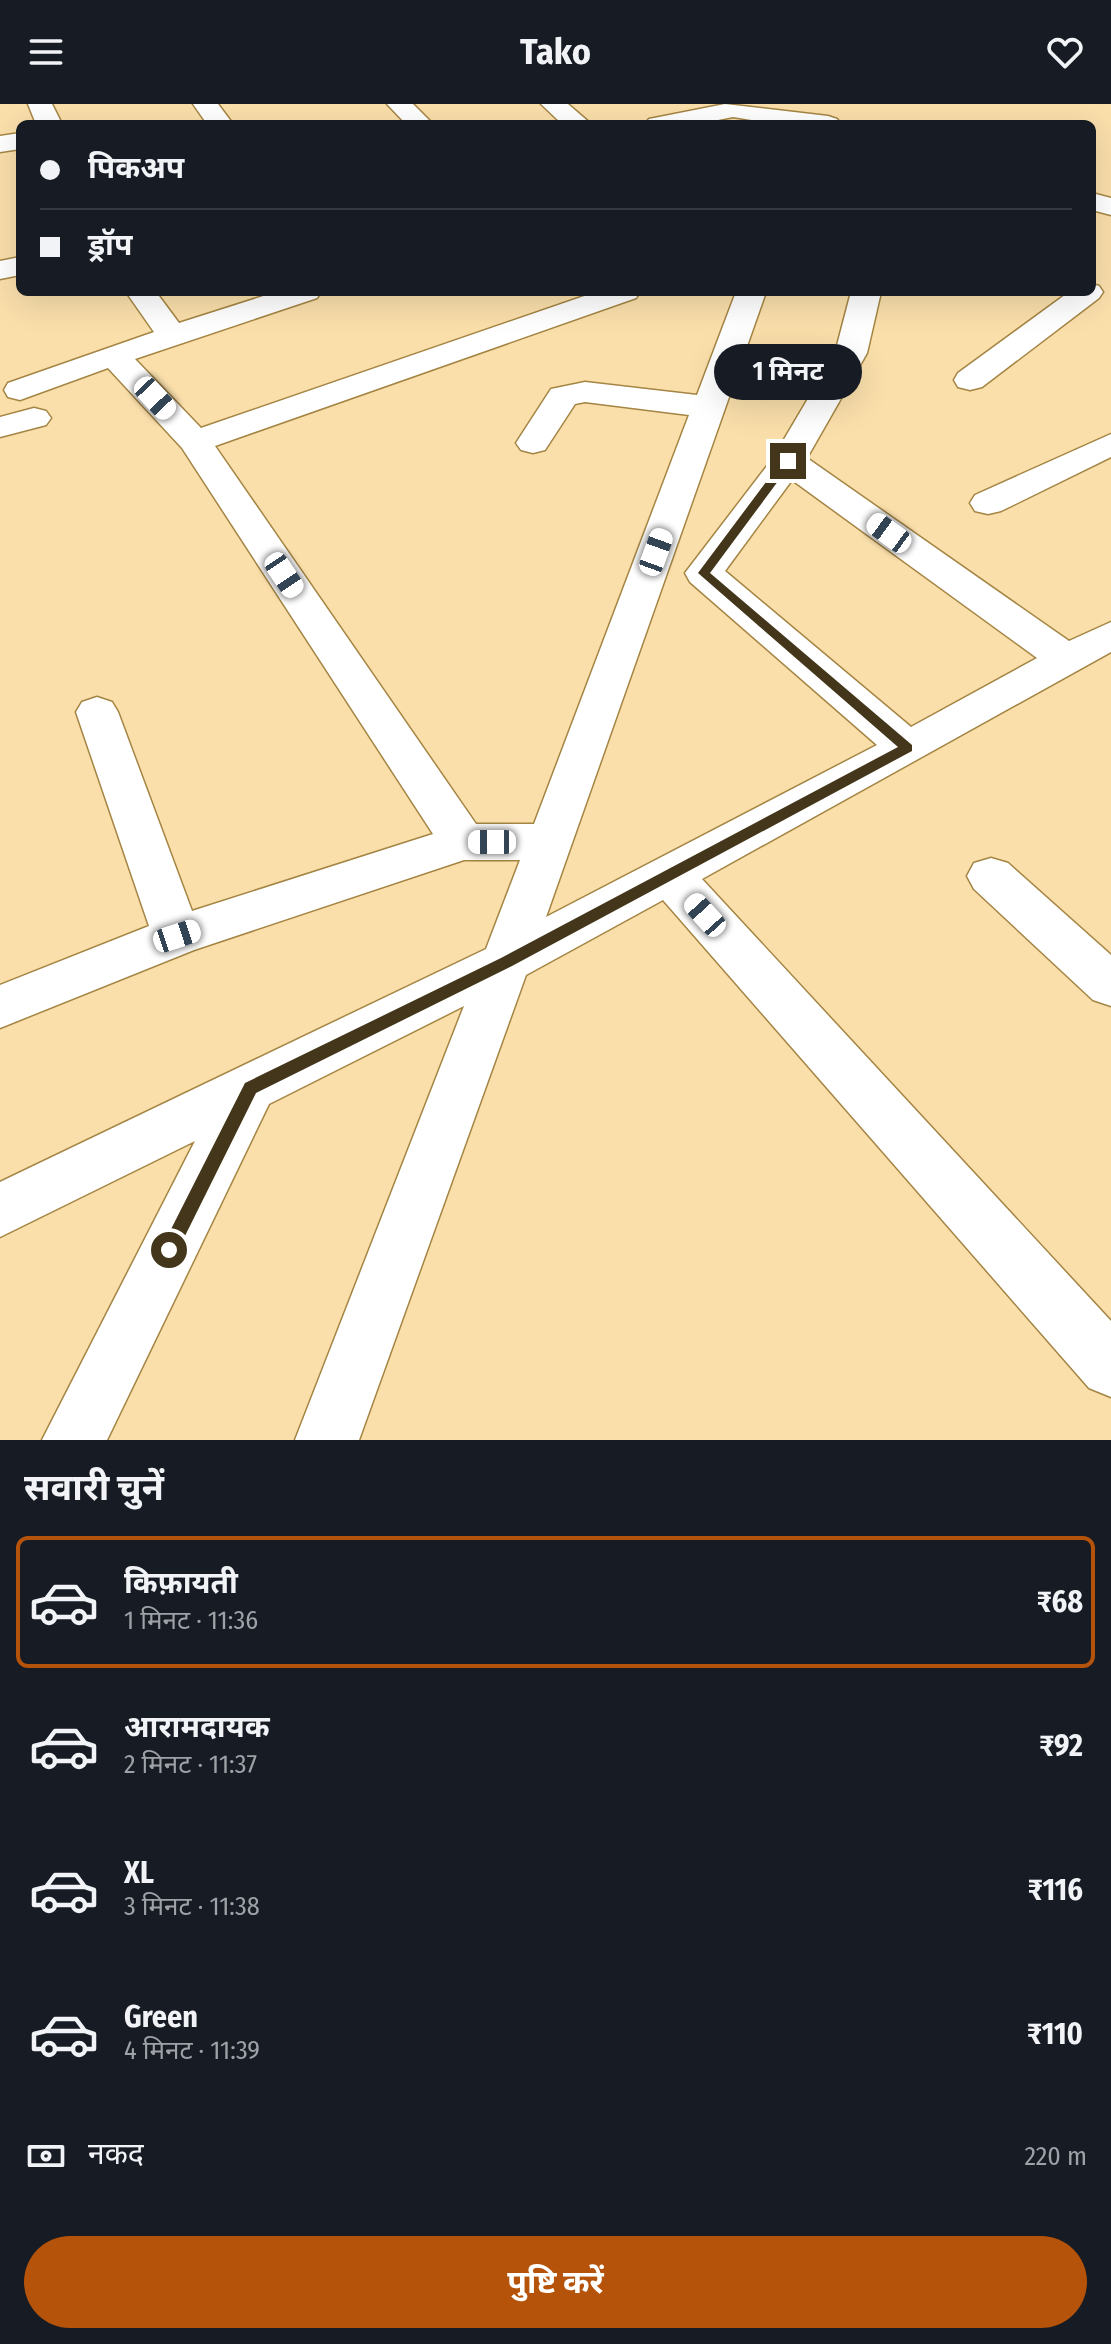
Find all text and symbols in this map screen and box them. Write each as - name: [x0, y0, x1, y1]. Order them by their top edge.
- icon: menu: [24, 30, 68, 74]
- text: Tako: [520, 30, 591, 74]
- icon: heart: [1043, 30, 1087, 74]
- text: पिकअप: [88, 150, 184, 186]
- text: ड्रॉप: [88, 227, 132, 263]
- callout: 1 मिनट: [714, 345, 862, 401]
- text: 1 मिनट: [753, 356, 823, 387]
- car: [130, 372, 180, 424]
- route end: [770, 443, 806, 479]
- car: [863, 509, 915, 557]
- car: [637, 525, 675, 579]
- car: [261, 548, 307, 602]
- car: [468, 830, 516, 854]
- car: [680, 889, 730, 941]
- car: [150, 917, 204, 955]
- route start: [151, 1232, 187, 1268]
- text: सवारी चुनें: [24, 1466, 164, 1510]
- text: किफ़ायती: [124, 1565, 238, 1601]
- icon: car: [28, 1566, 100, 1638]
- text: ₹68: [1037, 1584, 1083, 1620]
- text: 1 मिनट · 11:36: [124, 1605, 258, 1636]
- text: आरामदायक: [124, 1709, 270, 1745]
- icon: car: [28, 1710, 100, 1782]
- text: ₹92: [1039, 1728, 1083, 1764]
- text: 2 मिनट · 11:37: [124, 1749, 257, 1780]
- icon: car: [28, 1854, 100, 1926]
- text: XL: [124, 1855, 154, 1891]
- text: ₹116: [1028, 1872, 1083, 1908]
- text: 3 मिनट · 11:38: [124, 1891, 260, 1922]
- icon: car: [28, 1998, 100, 2070]
- text: Green: [124, 1999, 198, 2035]
- text: ₹110: [1027, 2016, 1083, 2052]
- text: 4 मिनट · 11:39: [124, 2035, 260, 2066]
- icon: cash: [24, 2134, 68, 2178]
- text: नकद: [88, 2136, 144, 2172]
- text: 220 m: [1024, 2141, 1087, 2172]
- button: पुष्टि करें: [24, 2236, 1087, 2328]

